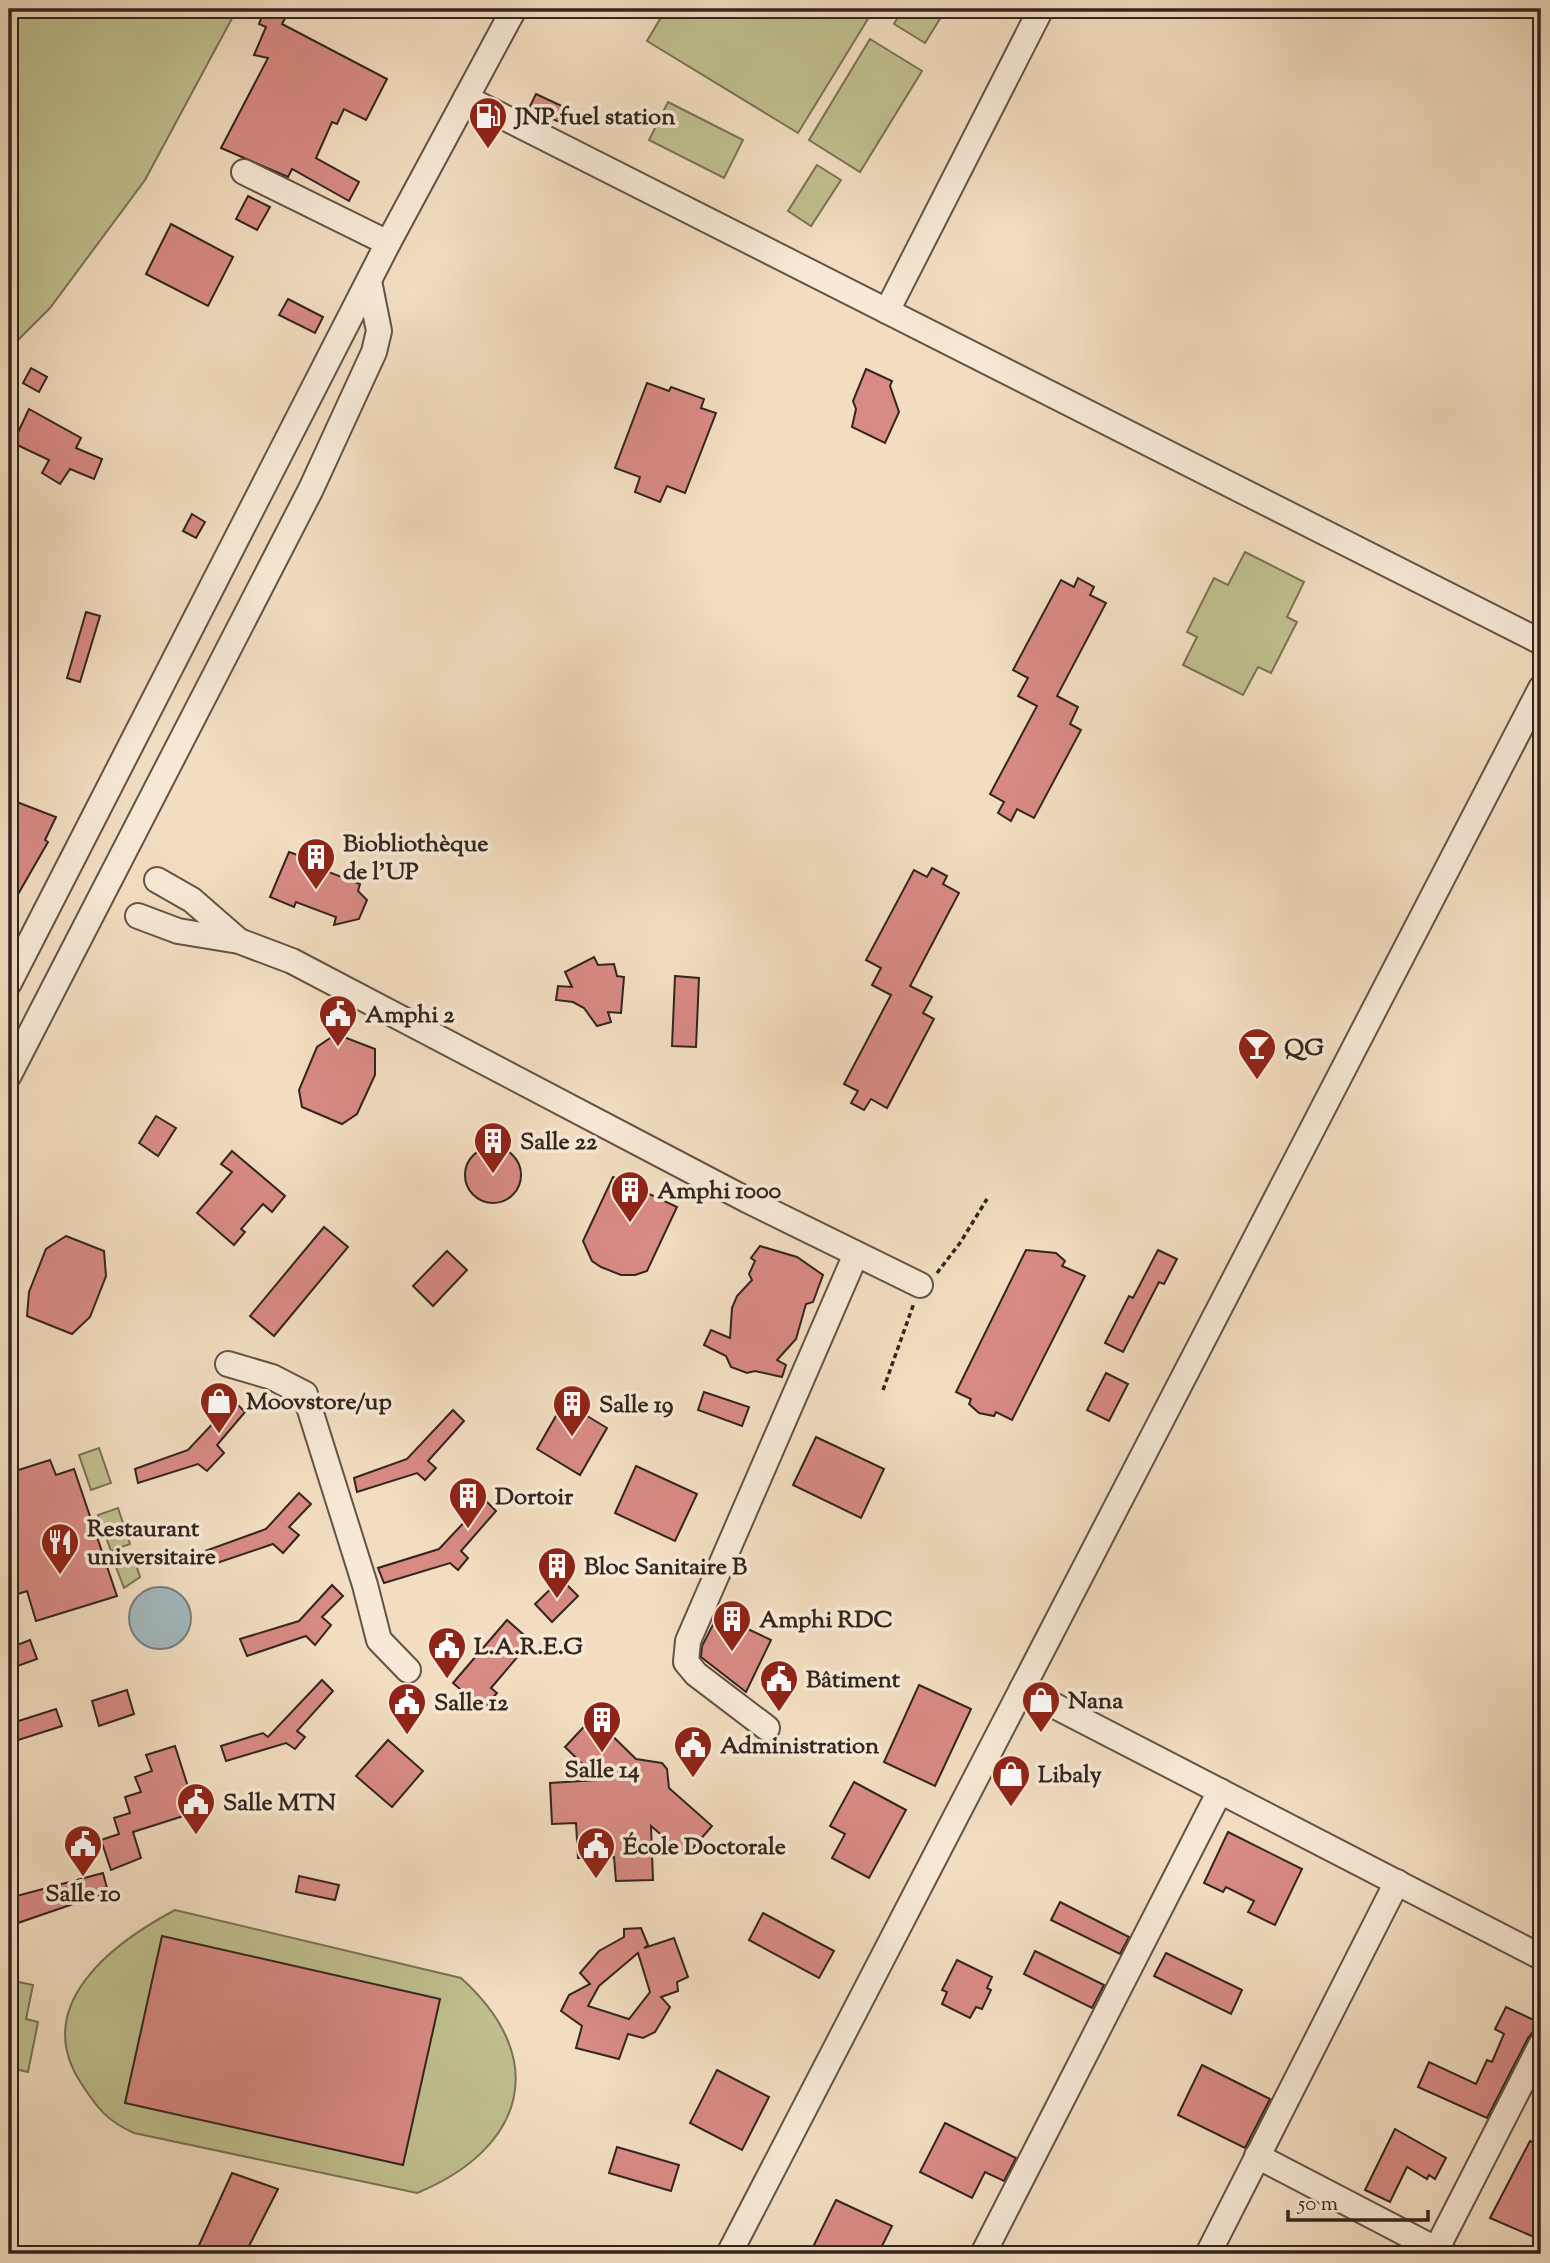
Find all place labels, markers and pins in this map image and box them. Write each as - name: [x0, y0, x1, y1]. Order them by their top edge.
- fuel station icon: JNP fuel station: [467, 95, 509, 150]
- place label: JNP fuel station: [513, 101, 676, 135]
- place label: Biobliothèque de l'UP: [343, 828, 489, 890]
- building icon: Biobliothèque de l'UP: [295, 836, 337, 891]
- public building icon: Amphi 2: [317, 993, 359, 1048]
- place label: Amphi 2: [365, 999, 455, 1033]
- bar icon: QG: [1236, 1026, 1278, 1081]
- place label: QG: [1284, 1032, 1324, 1066]
- building icon: Salle 22: [472, 1120, 514, 1175]
- place label: Salle 22: [520, 1126, 598, 1160]
- building icon: Amphi 1000: [609, 1169, 651, 1224]
- place label: Amphi 1000: [657, 1175, 782, 1209]
- shop icon: Moovstore/up: [198, 1380, 240, 1435]
- building icon: Salle 19: [551, 1383, 593, 1438]
- place label: Moovstore/up: [246, 1386, 392, 1420]
- place label: Salle 19: [599, 1389, 674, 1423]
- building icon: Dortoir: [447, 1475, 489, 1530]
- place label: Dortoir: [495, 1481, 574, 1515]
- place label: Restaurant universitaire: [87, 1513, 216, 1575]
- restaurant icon: Restaurant universitaire: [39, 1521, 81, 1576]
- building icon: Bloc Sanitaire B: [536, 1545, 578, 1600]
- place label: Bloc Sanitaire B: [584, 1551, 747, 1585]
- building icon: Amphi RDC: [711, 1598, 753, 1653]
- place label: Amphi RDC: [759, 1604, 893, 1638]
- public building icon: L.A.R.E.G: [426, 1625, 468, 1680]
- place label: L.A.R.E.G: [474, 1631, 583, 1665]
- public building icon: Bâtiment: [758, 1658, 800, 1713]
- place label: Bâtiment: [806, 1664, 901, 1698]
- shop icon: Nana: [1020, 1679, 1062, 1734]
- public building icon: Salle 12: [386, 1681, 428, 1736]
- place label: Nana: [1068, 1685, 1124, 1719]
- place label: Salle 12: [434, 1687, 509, 1721]
- building icon: Salle 14: [581, 1699, 623, 1754]
- public building icon: Administration: [672, 1724, 714, 1779]
- place label: Administration: [720, 1730, 880, 1764]
- shop icon: Libaly: [990, 1753, 1032, 1808]
- place label: Salle 14: [564, 1754, 640, 1788]
- place label: Libaly: [1038, 1759, 1102, 1793]
- public building icon: Salle MTN: [175, 1781, 217, 1836]
- place label: Salle MTN: [223, 1787, 336, 1821]
- public building icon: Salle 10: [62, 1823, 104, 1878]
- public building icon: École Doctorale: [575, 1825, 617, 1880]
- place label: École Doctorale: [623, 1831, 786, 1865]
- place label: Salle 10: [45, 1878, 121, 1912]

